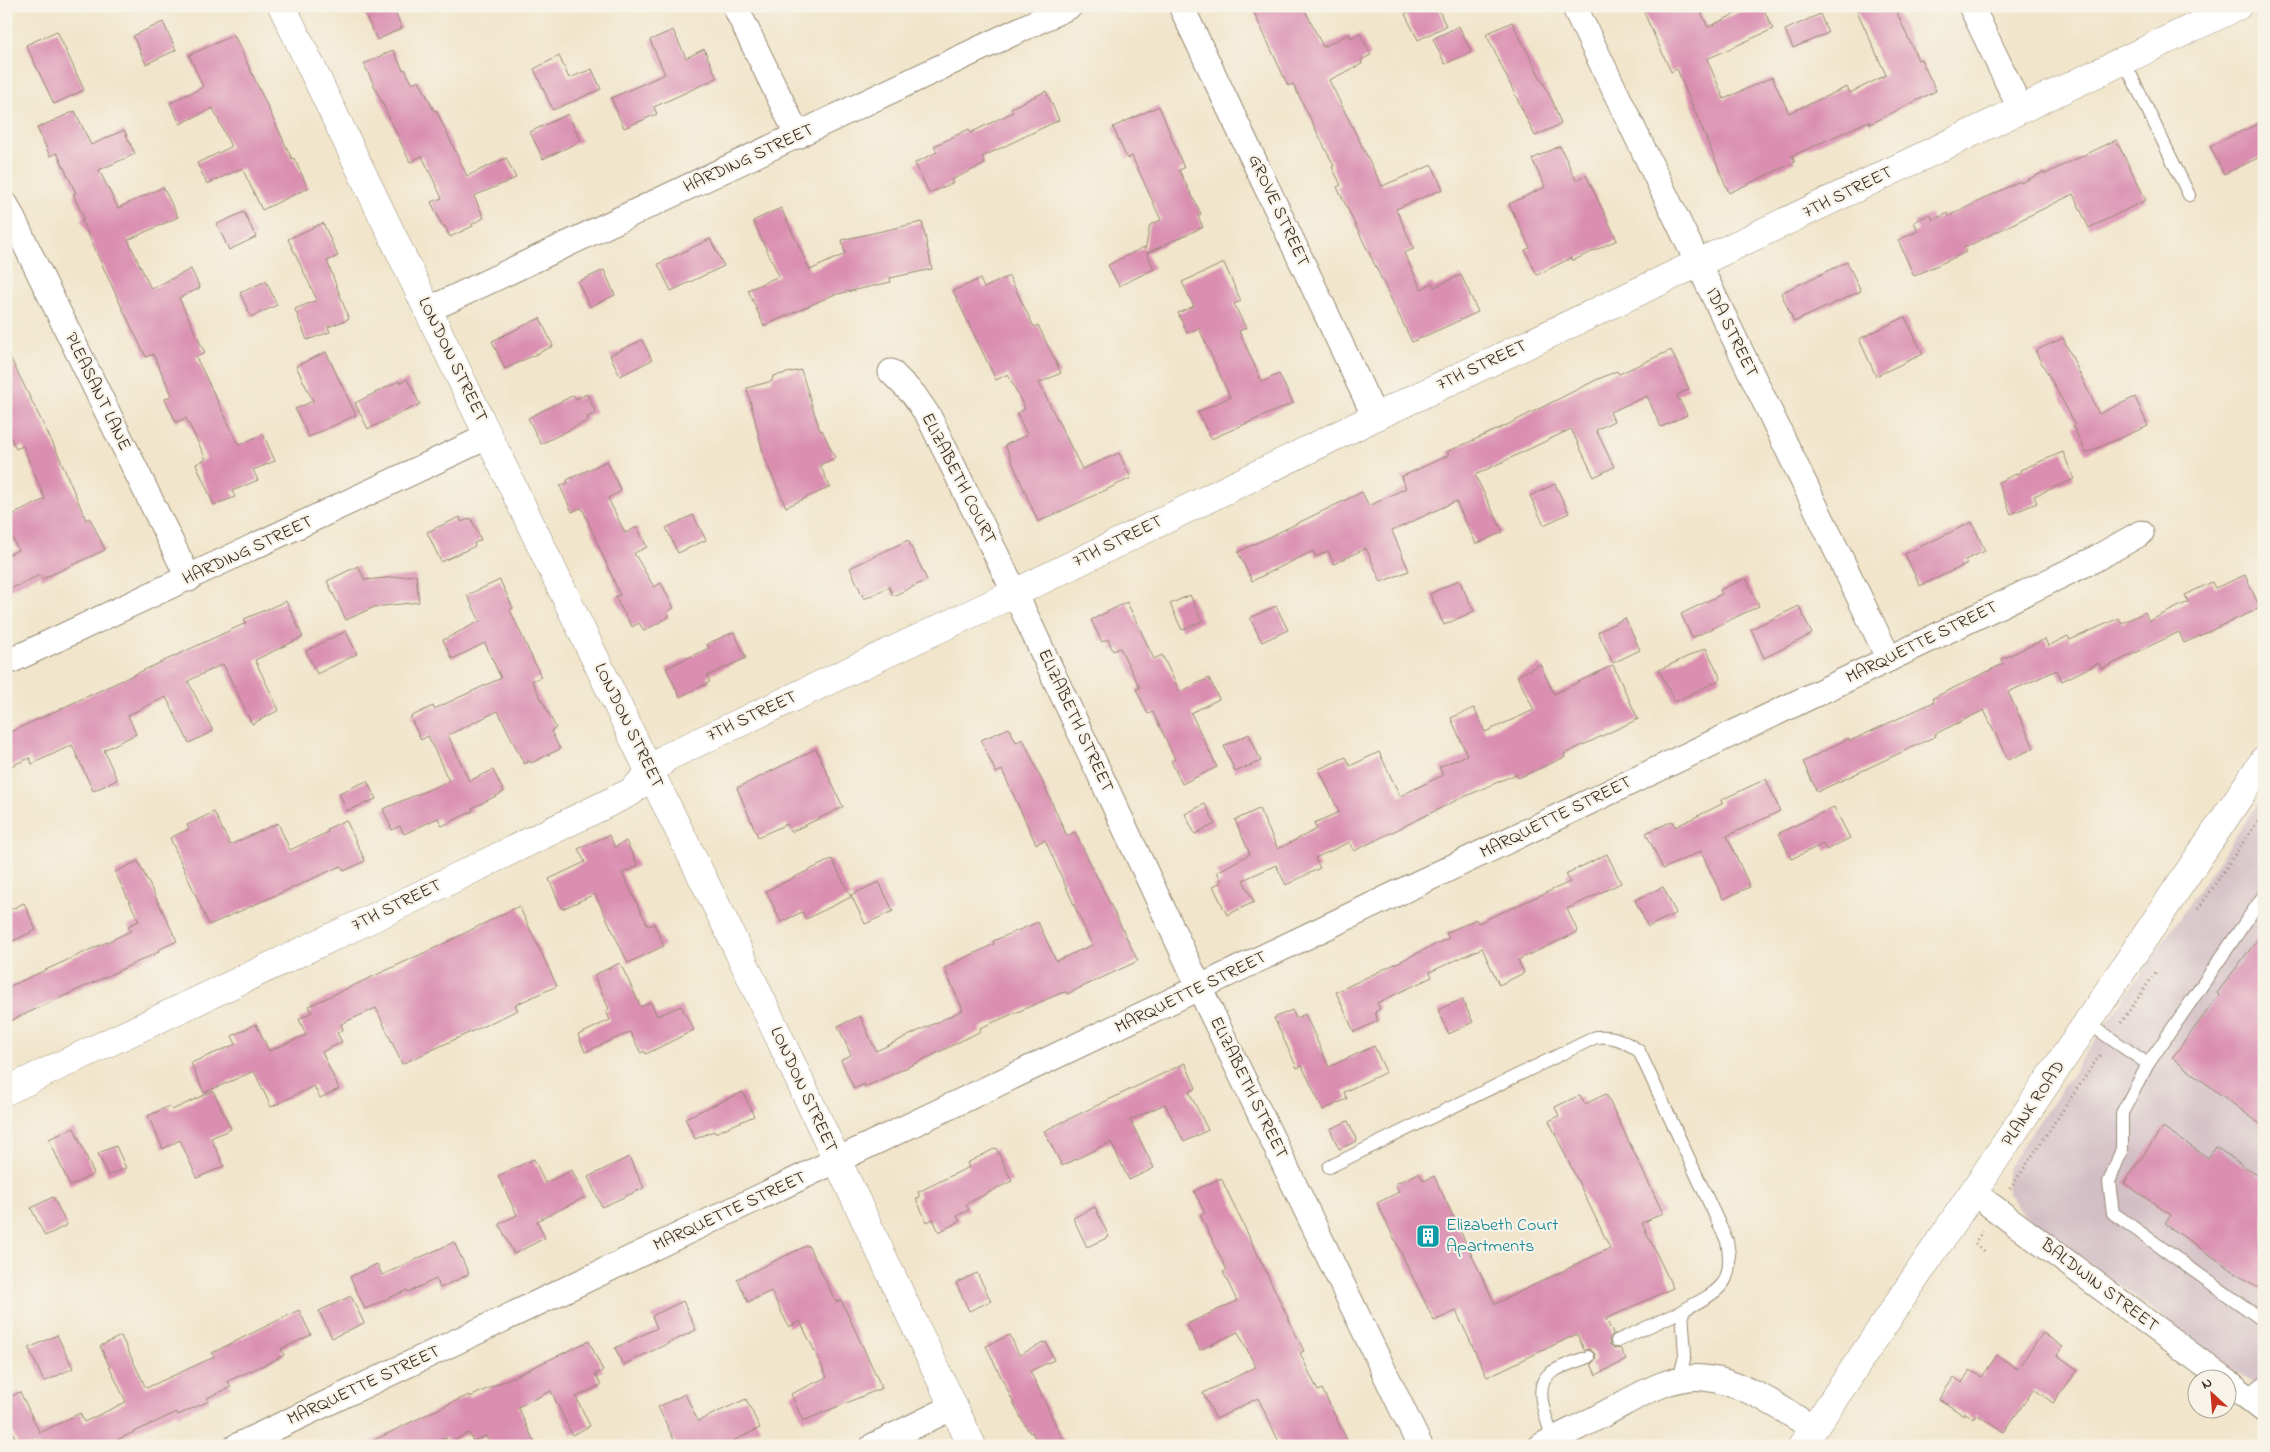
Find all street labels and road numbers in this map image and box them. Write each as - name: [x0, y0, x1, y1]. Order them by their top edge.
- street label: HARDING STREET: [680, 117, 818, 201]
- street label: GROVE STREET: [1241, 151, 1315, 271]
- street label: 7TH STREET: [1799, 160, 1897, 226]
- street label: IDA STREET: [1698, 284, 1764, 382]
- street label: LONDON STREET: [410, 293, 494, 427]
- street label: PLEASANT LANE: [57, 329, 137, 455]
- street label: 7TH STREET: [1433, 334, 1531, 398]
- street label: ELIZABETH COURT: [914, 409, 1002, 549]
- street label: HARDING STREET: [179, 509, 317, 593]
- street label: 7TH STREET: [1069, 509, 1167, 575]
- street label: MARQUETTE STREET: [1842, 595, 2002, 691]
- street label: ELIZABETH STREET: [1030, 645, 1120, 797]
- street label: LONDON STREET: [586, 659, 670, 793]
- street label: 7TH STREET: [703, 685, 801, 749]
- street label: MARQUETTE STREET: [1476, 770, 1636, 866]
- street label: 7TH STREET: [348, 873, 446, 939]
- street label: MARQUETTE STREET: [1111, 945, 1271, 1041]
- street label: ELIZABETH STREET: [1202, 1012, 1294, 1164]
- street label: LONDON STREET: [762, 1023, 844, 1157]
- street label: PLANK ROAD: [1996, 1056, 2072, 1152]
- street label: MARQUETTE STREET: [649, 1165, 811, 1259]
- street label: BALDWIN STREET: [2034, 1232, 2163, 1339]
- street label: MARQUETTE STREET: [283, 1339, 445, 1433]

